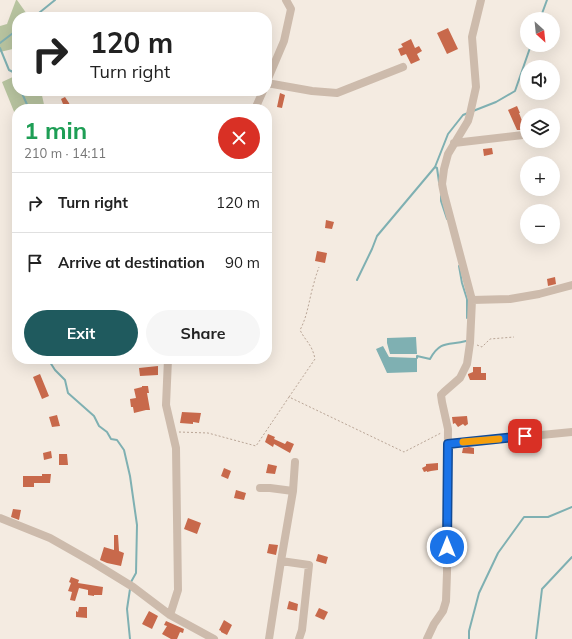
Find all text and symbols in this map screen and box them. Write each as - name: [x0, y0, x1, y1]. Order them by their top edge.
- north arrow: [520, 12, 560, 52]
- map controls: [520, 12, 560, 244]
- text: 120 m: [90, 25, 173, 60]
- icon: right: [24, 28, 76, 80]
- text: Turn right: [90, 60, 170, 83]
- button: sound: [520, 60, 560, 100]
- button: layers: [520, 108, 560, 148]
- text: 1 min: [24, 115, 87, 145]
- button: close: [218, 117, 260, 159]
- text: 210 m · 14:11: [24, 145, 106, 161]
- button: +: [520, 156, 560, 196]
- icon: right: [24, 192, 46, 214]
- text: Turn right: [58, 193, 128, 212]
- text: 120 m: [216, 193, 260, 212]
- button: −: [520, 204, 560, 244]
- icon: arrive: [24, 252, 46, 274]
- text: Arrive at destination: [58, 253, 205, 272]
- text: 90 m: [225, 253, 260, 272]
- button: Exit: [24, 310, 138, 356]
- button: Share: [146, 310, 260, 356]
- pin: [508, 419, 542, 453]
- icon: arrive: [514, 425, 536, 447]
- position arrow: [426, 526, 468, 568]

